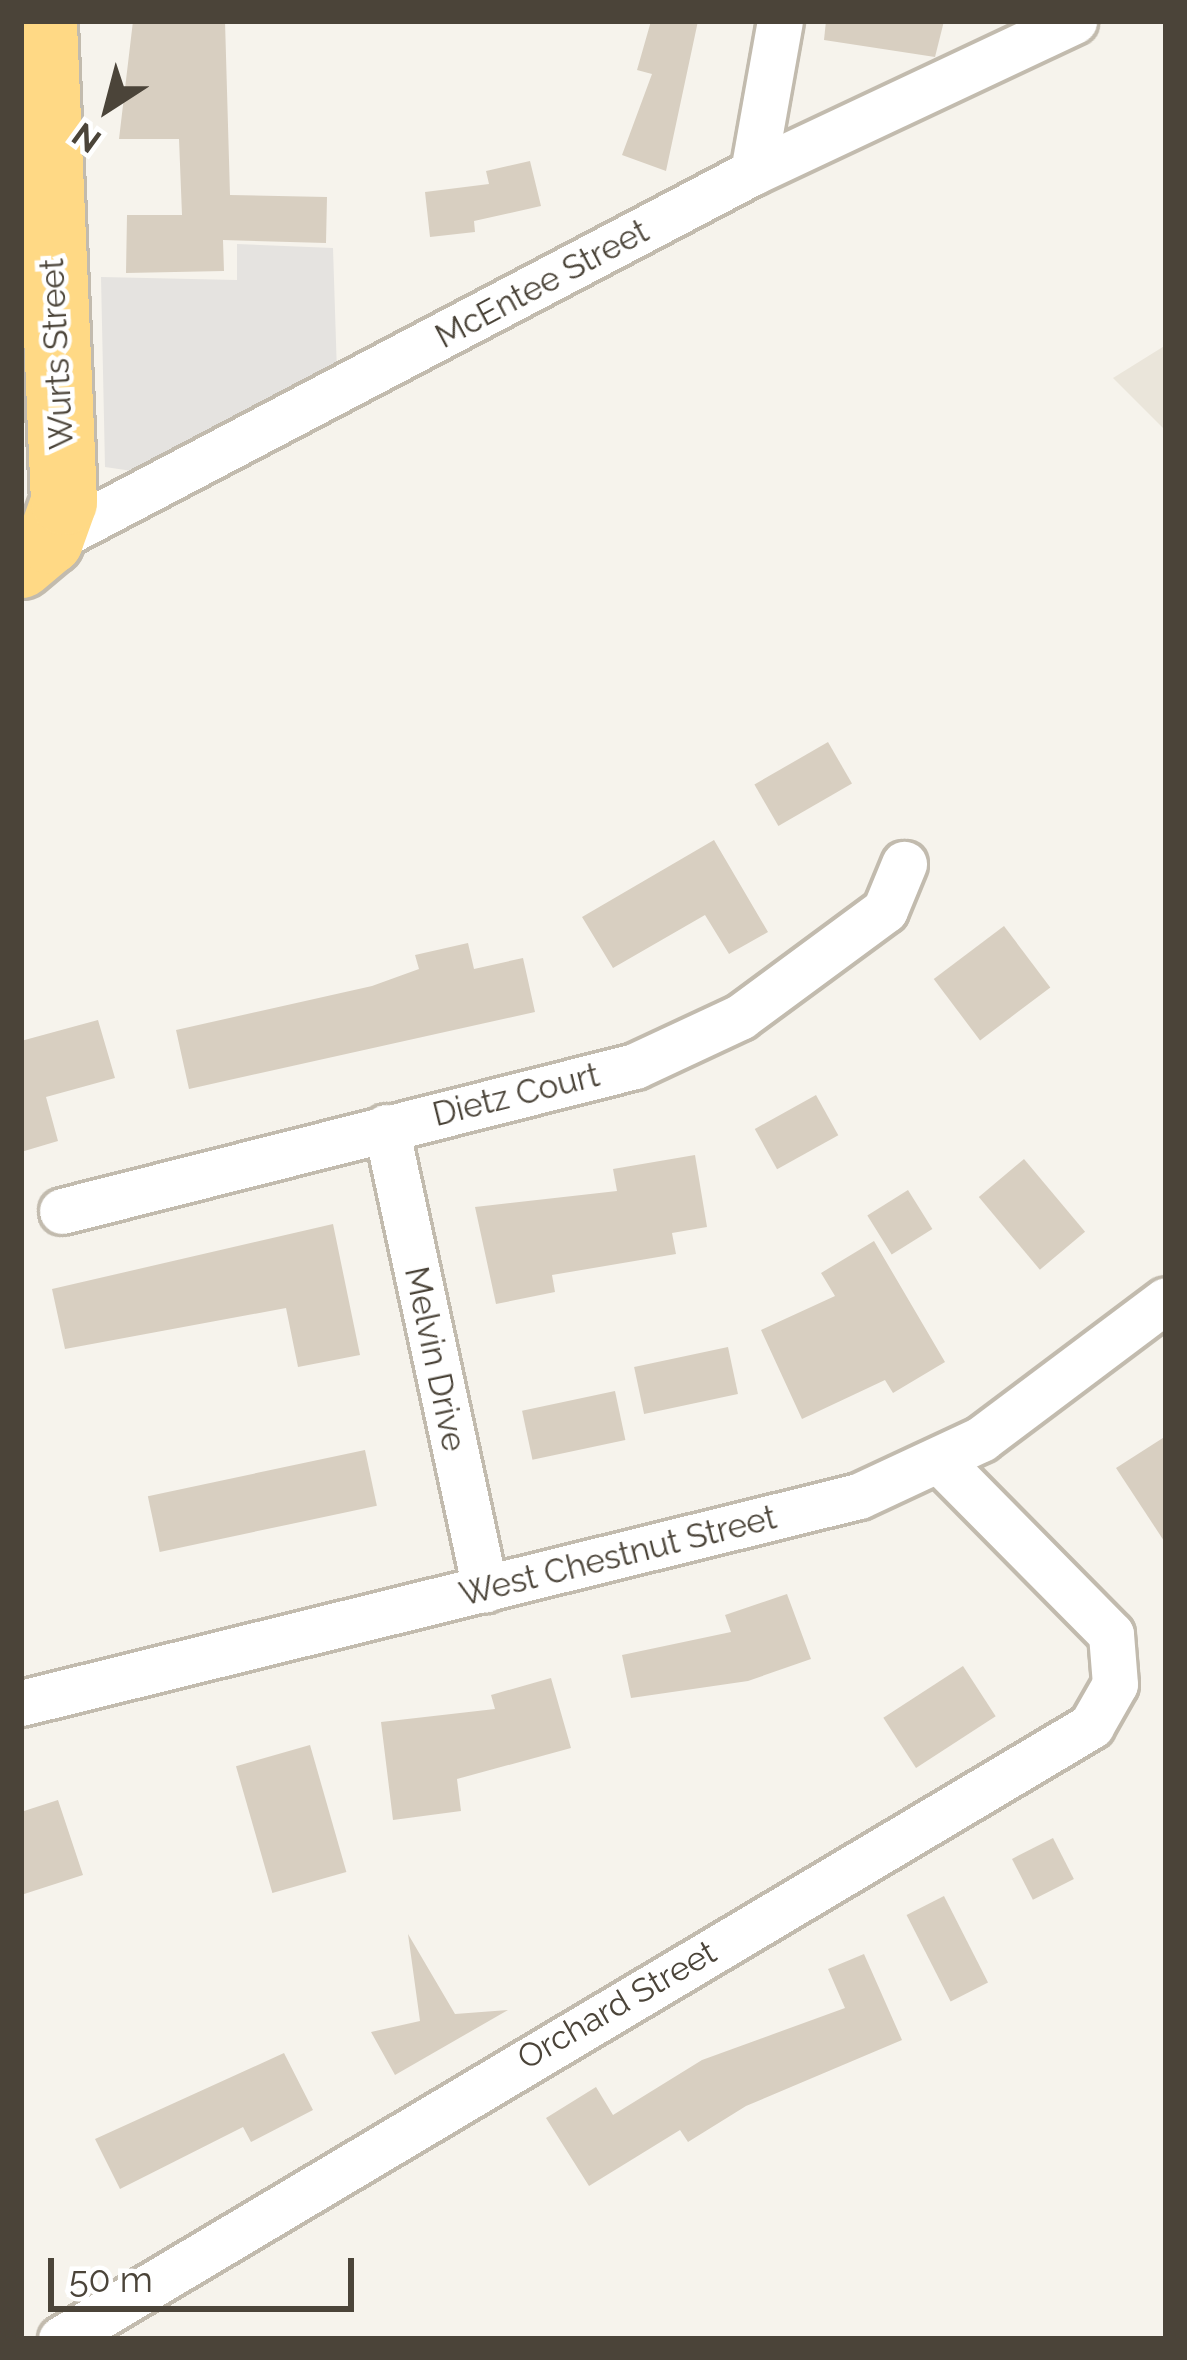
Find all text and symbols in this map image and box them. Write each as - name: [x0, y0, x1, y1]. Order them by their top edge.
- north arrow: [48, 48, 168, 168]
- text: N: [65, 114, 108, 161]
- street label: McEntee Street: [429, 211, 655, 357]
- street label: Wurts Street: [32, 257, 82, 451]
- street label: Dietz Court: [429, 1055, 603, 1135]
- street label: Melvin Drive: [396, 1263, 474, 1455]
- street label: West Chestnut Street: [455, 1497, 781, 1615]
- street label: Orchard Street: [511, 1932, 723, 2078]
- scale bar: [54, 2234, 360, 2308]
- text: 50 m: [69, 2258, 153, 2300]

